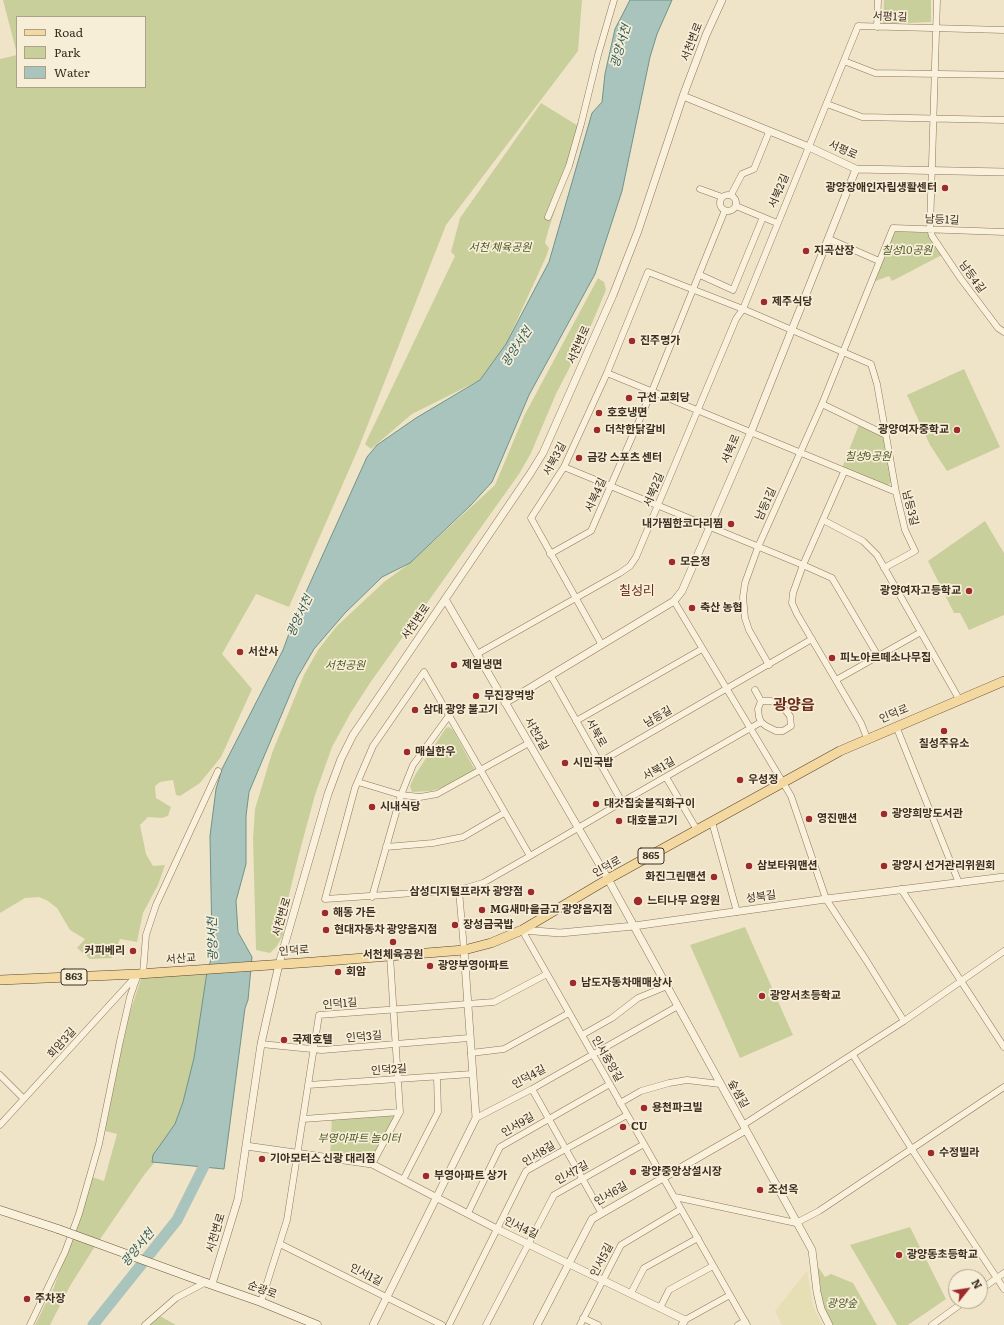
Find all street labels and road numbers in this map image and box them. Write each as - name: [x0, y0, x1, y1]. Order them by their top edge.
- street label: 서평1길: [872, 10, 908, 24]
- street label: 서천변로: [679, 21, 705, 63]
- street label: 서평로: [826, 138, 860, 162]
- street label: 서북2길: [766, 172, 792, 210]
- street label: 남등1길: [924, 213, 960, 227]
- street label: 남등4길: [956, 258, 988, 296]
- street label: 서천변로: [565, 324, 593, 366]
- street label: 서북로: [719, 432, 743, 466]
- street label: 서북3길: [541, 440, 569, 478]
- street label: 서북2길: [641, 471, 667, 509]
- street label: 서북4길: [583, 476, 609, 514]
- street label: 남등1길: [753, 485, 779, 523]
- street label: 남등3길: [899, 489, 921, 527]
- street label: 서천변로: [399, 602, 433, 642]
- street label: 인덕로: [877, 702, 911, 726]
- street label: 남등길: [642, 704, 674, 730]
- street label: 서천2길: [521, 715, 551, 753]
- street label: 서북로: [583, 717, 609, 749]
- street label: 서북1길: [641, 755, 677, 783]
- road number: 865: [638, 848, 664, 864]
- street label: 인덕로: [591, 854, 623, 880]
- street label: 성북길: [745, 888, 777, 906]
- street label: 서천변로: [270, 896, 294, 938]
- street label: 인덕로: [278, 943, 310, 959]
- street label: 서산교: [165, 951, 197, 967]
- road number: 863: [61, 969, 87, 985]
- street label: 인덕1길: [322, 996, 358, 1012]
- street label: 회암3길: [45, 1025, 79, 1061]
- street label: 인덕3길: [345, 1029, 383, 1045]
- street label: 인서중앙길: [589, 1034, 625, 1084]
- street label: 인덕2길: [371, 1062, 407, 1078]
- street label: 인덕4길: [510, 1062, 548, 1092]
- street label: 숲샘길: [725, 1078, 751, 1110]
- street label: 인서9길: [499, 1110, 537, 1140]
- street label: 인서8길: [520, 1139, 558, 1169]
- street label: 인서7길: [553, 1159, 591, 1187]
- street label: 인서6길: [592, 1179, 630, 1209]
- street label: 서천변로: [204, 1212, 228, 1254]
- street label: 인서4길: [502, 1214, 540, 1242]
- street label: 인서5길: [588, 1241, 616, 1279]
- street label: 인서1길: [347, 1261, 385, 1289]
- street label: 순광로: [245, 1279, 279, 1301]

